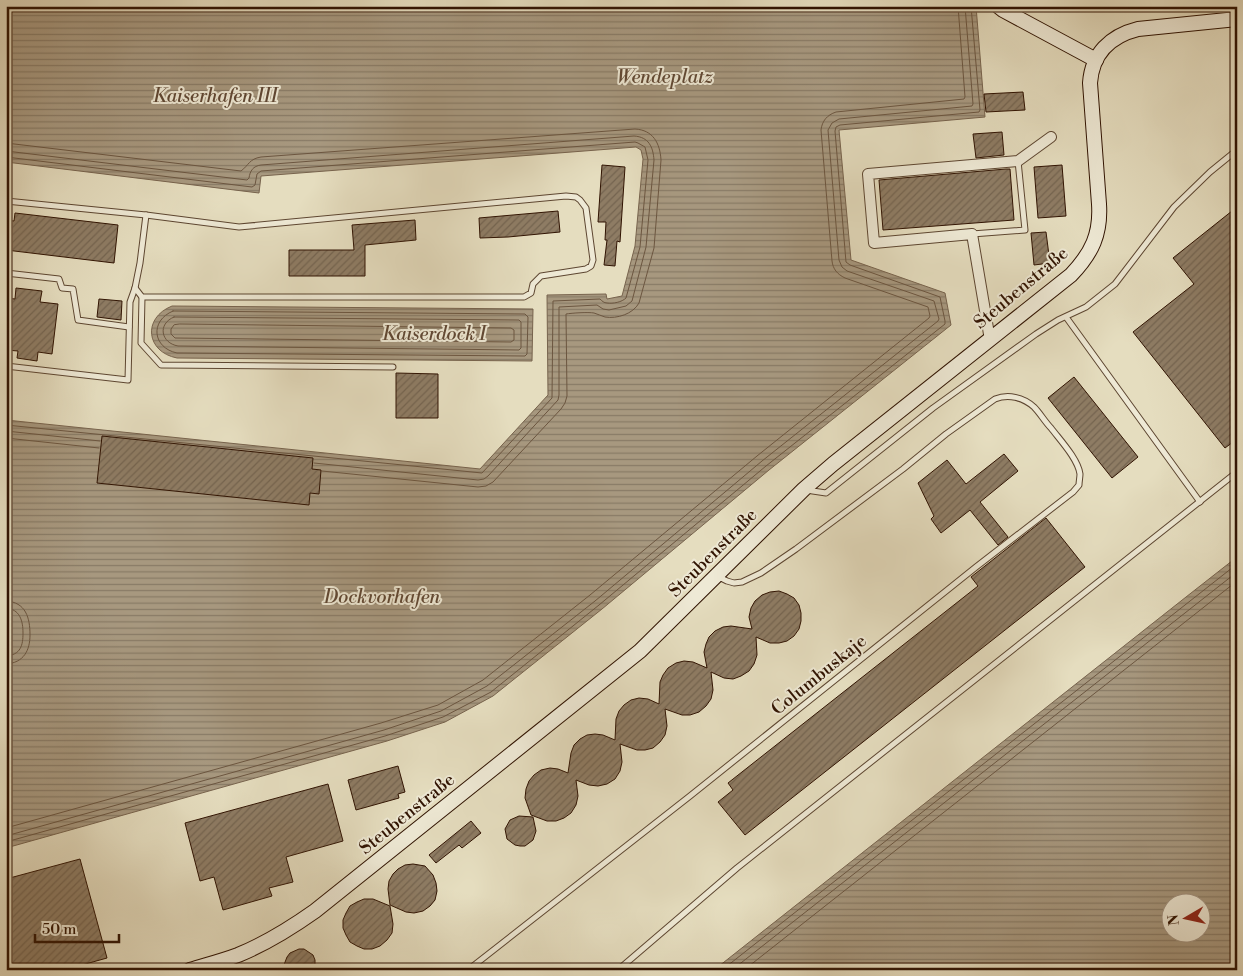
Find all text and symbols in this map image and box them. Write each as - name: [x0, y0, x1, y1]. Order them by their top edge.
- water label: Wendeplatz: [617, 65, 713, 89]
- water label: Kaiserhafen III: [153, 84, 279, 108]
- street label: Steubenstraße: [969, 242, 1073, 334]
- water label: Kaiserdock I: [382, 322, 488, 346]
- street label: Steubenstraße: [664, 504, 762, 602]
- water label: Dockvorhafen: [323, 585, 441, 609]
- street label: Columbuskaje: [767, 629, 871, 721]
- street label: Steubenstraße: [355, 768, 459, 860]
- north arrow: [1160, 894, 1210, 944]
- scale bar: [35, 911, 119, 943]
- text: N: [1164, 913, 1184, 927]
- text: 50 m: [42, 920, 76, 939]

